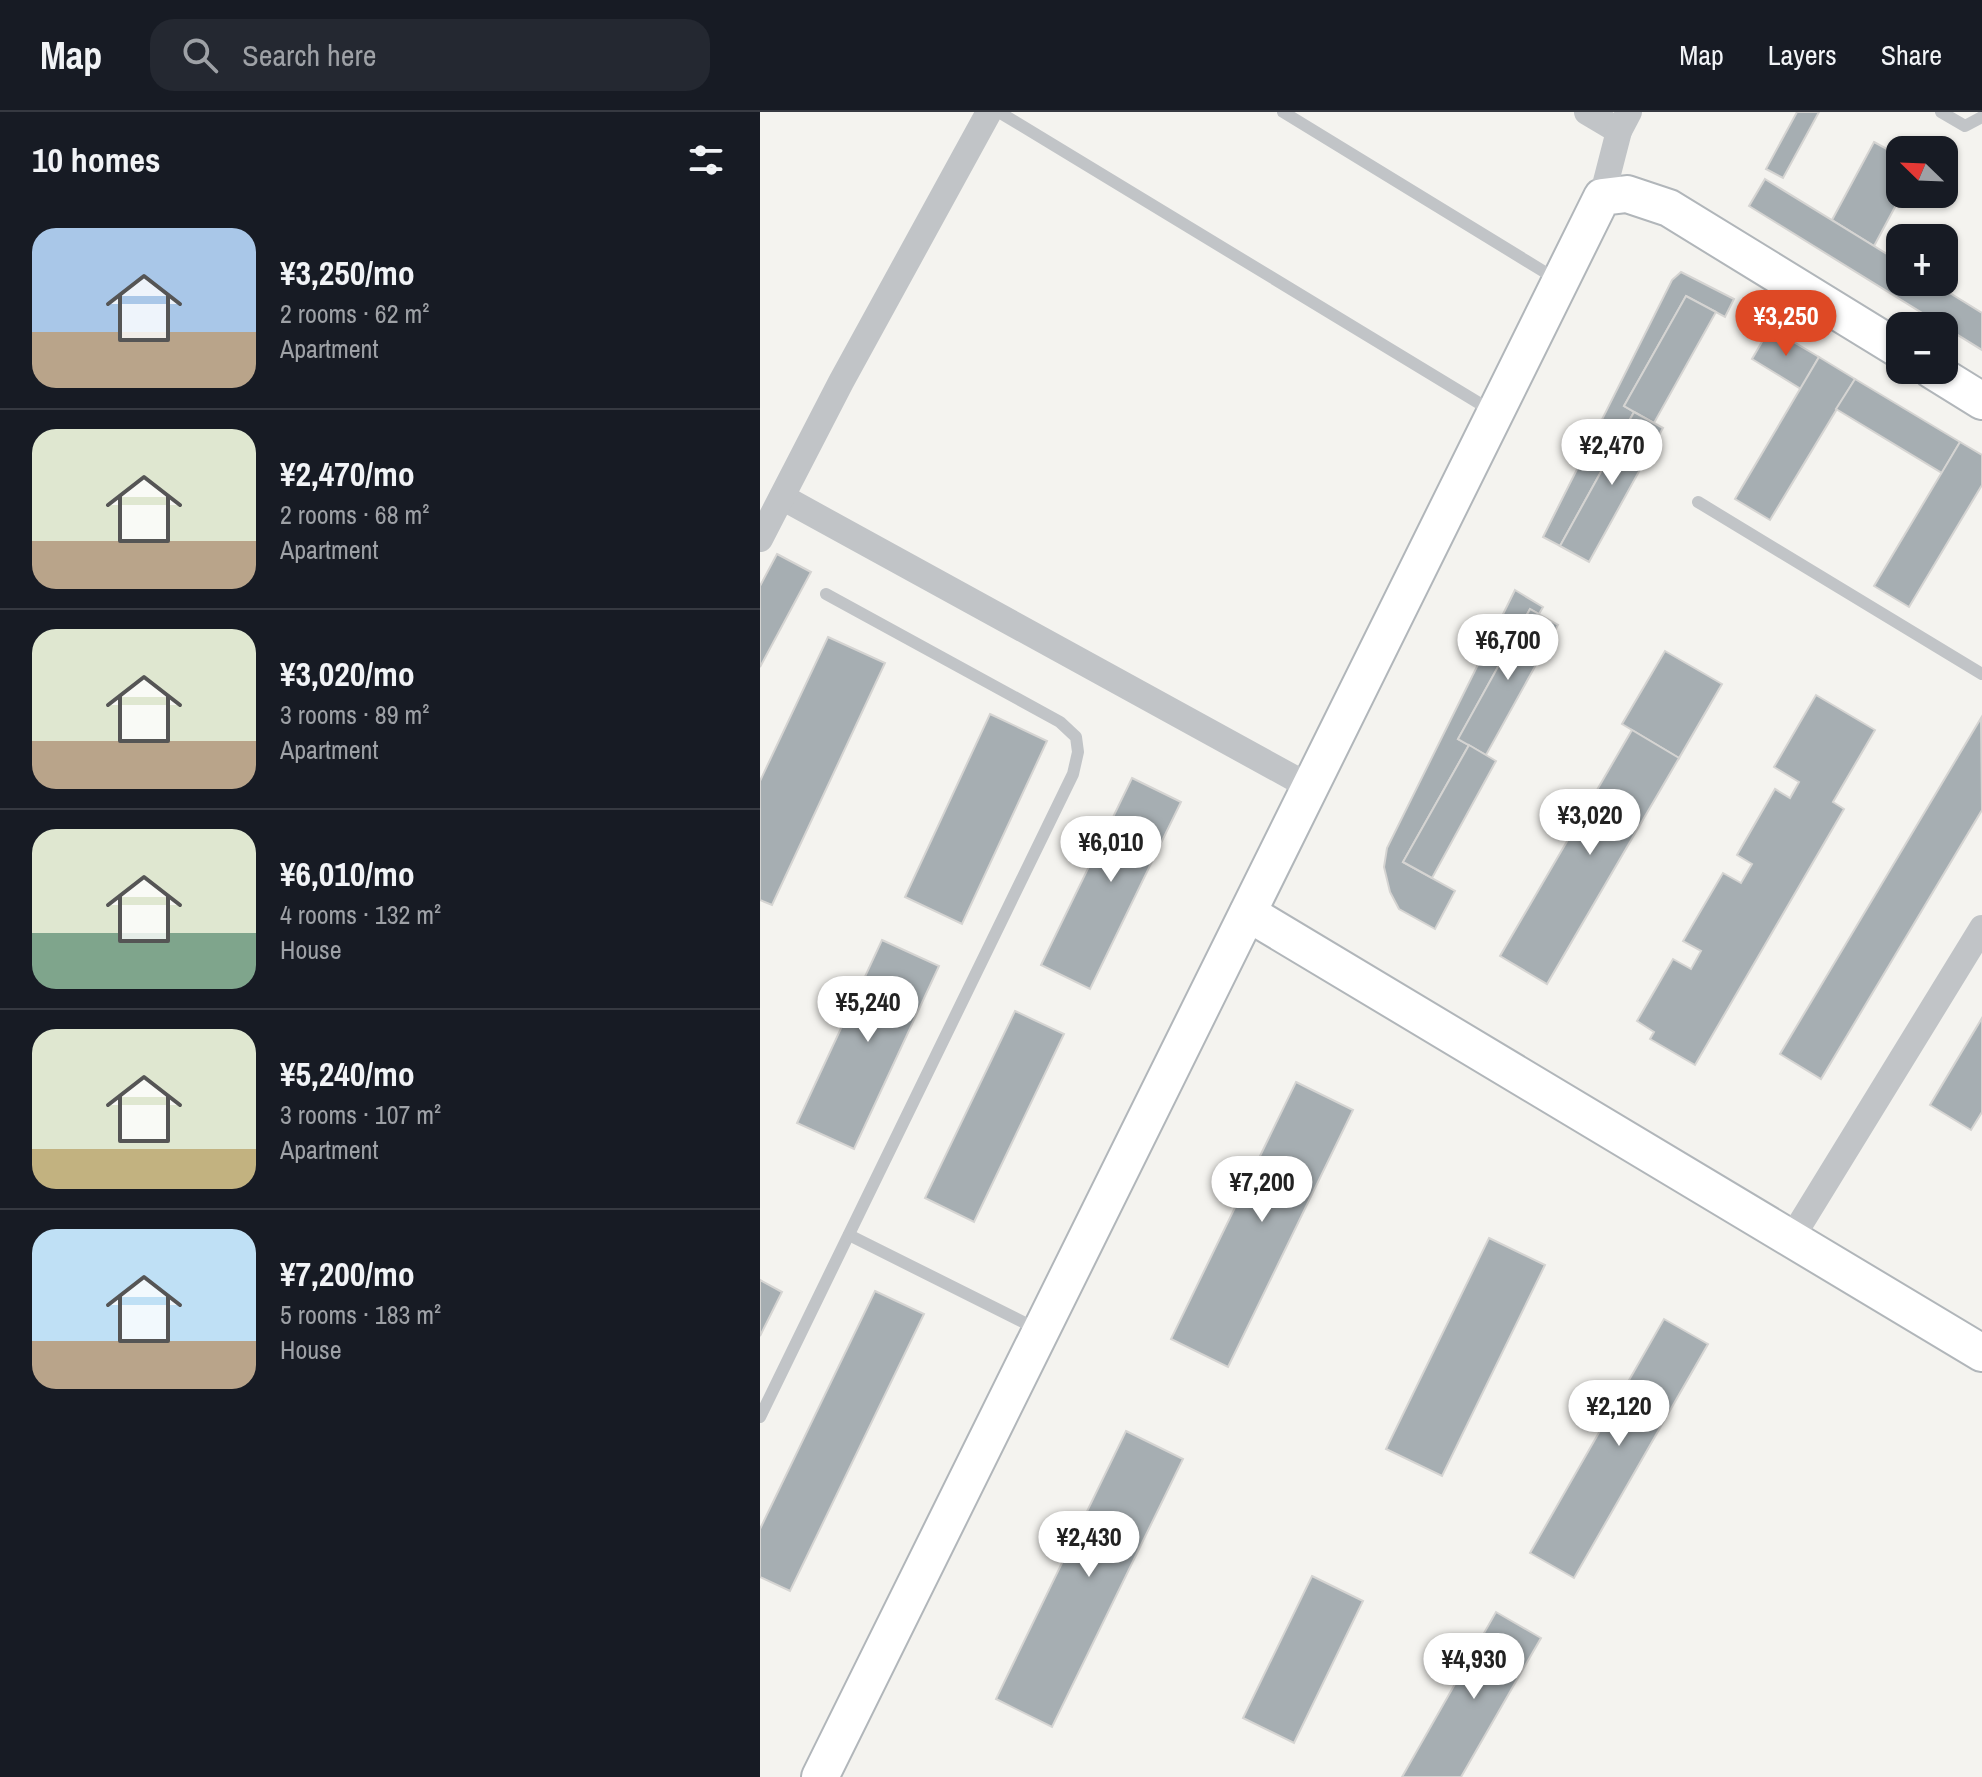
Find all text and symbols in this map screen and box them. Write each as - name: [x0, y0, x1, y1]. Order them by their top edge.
- search box: [150, 19, 710, 91]
- text: Map: [40, 30, 102, 81]
- icon: search: [178, 33, 222, 77]
- text: Search here: [242, 35, 376, 75]
- text: Map: [1679, 36, 1724, 74]
- text: Layers: [1768, 36, 1837, 74]
- text: Share: [1881, 36, 1942, 74]
- north arrow: [1886, 136, 1958, 208]
- map controls: [1886, 136, 1958, 384]
- text: 10 homes: [32, 137, 161, 183]
- icon: filters: [684, 138, 728, 182]
- button: +: [1886, 224, 1958, 296]
- text: ¥3,250/mo: [280, 250, 415, 296]
- icon: home: [96, 260, 192, 356]
- pin: ¥3,250: [1721, 290, 1851, 358]
- text: 2 rooms · 62 m²: [280, 296, 429, 331]
- text: ¥3,250: [1753, 298, 1819, 333]
- button: −: [1886, 312, 1958, 384]
- text: Apartment: [280, 331, 378, 366]
- pin: ¥2,470: [1547, 419, 1677, 487]
- text: ¥2,470: [1579, 427, 1645, 462]
- text: ¥2,470/mo: [280, 451, 415, 497]
- icon: home: [96, 461, 192, 557]
- text: 2 rooms · 68 m²: [280, 497, 429, 532]
- text: Apartment: [280, 532, 378, 567]
- pin: ¥6,700: [1443, 614, 1573, 682]
- text: ¥6,700: [1475, 622, 1541, 657]
- text: ¥3,020/mo: [280, 651, 415, 697]
- icon: home: [96, 661, 192, 757]
- text: 3 rooms · 89 m²: [280, 697, 429, 732]
- text: Apartment: [280, 732, 378, 767]
- pin: ¥3,020: [1525, 789, 1655, 857]
- text: ¥3,020: [1557, 797, 1623, 832]
- pin: ¥6,010: [1046, 816, 1176, 884]
- text: ¥6,010: [1078, 824, 1144, 859]
- text: ¥6,010/mo: [280, 851, 415, 897]
- icon: home: [96, 861, 192, 957]
- text: 4 rooms · 132 m²: [280, 897, 441, 932]
- text: House: [280, 932, 342, 967]
- pin: ¥5,240: [803, 976, 933, 1044]
- text: ¥5,240: [835, 984, 901, 1019]
- text: ¥5,240/mo: [280, 1051, 415, 1097]
- icon: home: [96, 1061, 192, 1157]
- text: 3 rooms · 107 m²: [280, 1097, 441, 1132]
- text: Apartment: [280, 1132, 378, 1167]
- pin: ¥7,200: [1197, 1156, 1327, 1224]
- text: ¥7,200: [1229, 1164, 1295, 1199]
- text: ¥7,200/mo: [280, 1251, 415, 1297]
- icon: home: [96, 1261, 192, 1357]
- text: 5 rooms · 183 m²: [280, 1297, 441, 1332]
- text: House: [280, 1332, 342, 1367]
- pin: ¥2,120: [1554, 1380, 1684, 1448]
- text: ¥2,120: [1586, 1388, 1652, 1423]
- pin: ¥2,430: [1024, 1511, 1154, 1579]
- text: ¥2,430: [1056, 1519, 1122, 1554]
- pin: ¥4,930: [1409, 1633, 1539, 1701]
- text: ¥4,930: [1441, 1641, 1507, 1676]

